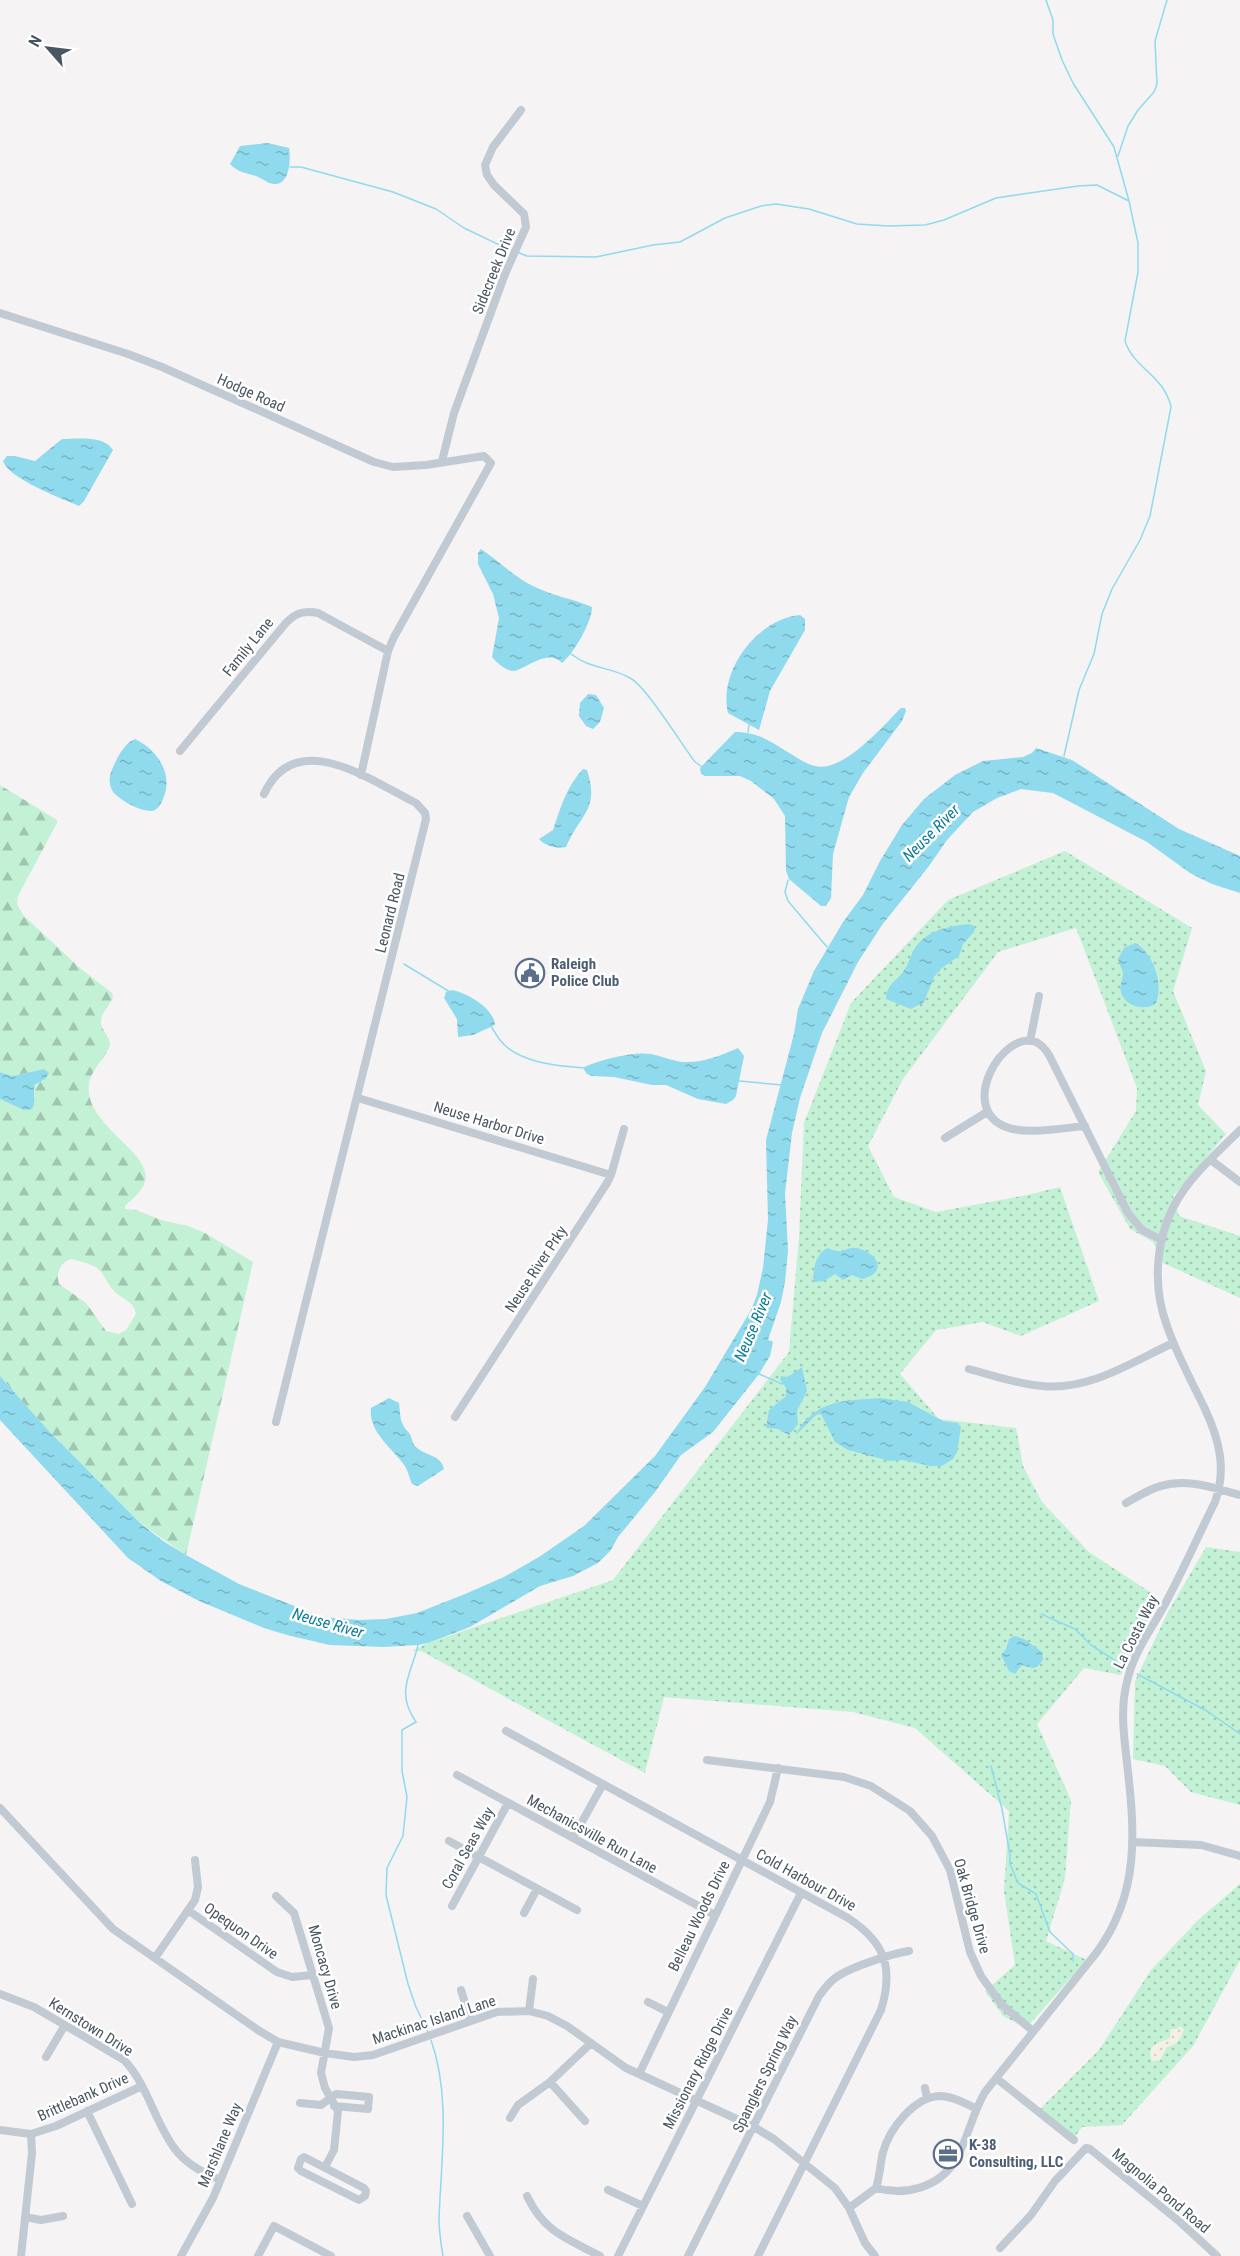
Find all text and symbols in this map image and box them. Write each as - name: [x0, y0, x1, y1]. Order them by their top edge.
- north arrow: [18, 18, 78, 78]
- text: N: [25, 32, 46, 50]
- street label: Sidecreek Drive: [469, 225, 519, 317]
- street label: Hodge Road: [214, 370, 288, 416]
- street label: Family Lane: [219, 614, 277, 680]
- water label: Neuse River: [899, 800, 964, 865]
- street label: Leonard Road: [371, 871, 409, 955]
- place label: Raleigh Police Club: [551, 955, 619, 990]
- public building icon: Raleigh Police Club: [514, 957, 546, 989]
- street label: Neuse Harbor Drive: [431, 1098, 547, 1148]
- street label: Neuse River Prky: [501, 1222, 571, 1316]
- water label: Neuse River: [730, 1289, 776, 1364]
- street label: La Costa Way: [1110, 1592, 1162, 1672]
- water label: Neuse River: [290, 1604, 367, 1643]
- street label: Mechanicsville Run Lane: [524, 1791, 660, 1877]
- street label: Coral Seas Way: [438, 1804, 498, 1892]
- street label: Cold Harbour Drive: [753, 1845, 859, 1915]
- street label: Oak Bridge Drive: [950, 1856, 994, 1956]
- street label: Belleau Woods Drive: [664, 1858, 734, 1974]
- street label: Opequon Drive: [200, 1899, 282, 1963]
- street label: Moncacy Drive: [304, 1923, 346, 2011]
- street label: Mackinac Island Lane: [370, 1992, 498, 2048]
- street label: Kernstown Drive: [46, 1994, 136, 2060]
- street label: Missionary Ridge Drive: [659, 2004, 737, 2132]
- street label: Spanglers Spring Way: [729, 2012, 801, 2136]
- street label: Brittlebank Drive: [35, 2069, 131, 2125]
- street label: Marshlane Way: [194, 2100, 246, 2190]
- place label: K-38 Consulting, LLC: [969, 2136, 1064, 2171]
- office icon: K-38 Consulting, LLC: [932, 2138, 964, 2170]
- street label: Magnolia Pond Road: [1108, 2145, 1214, 2237]

